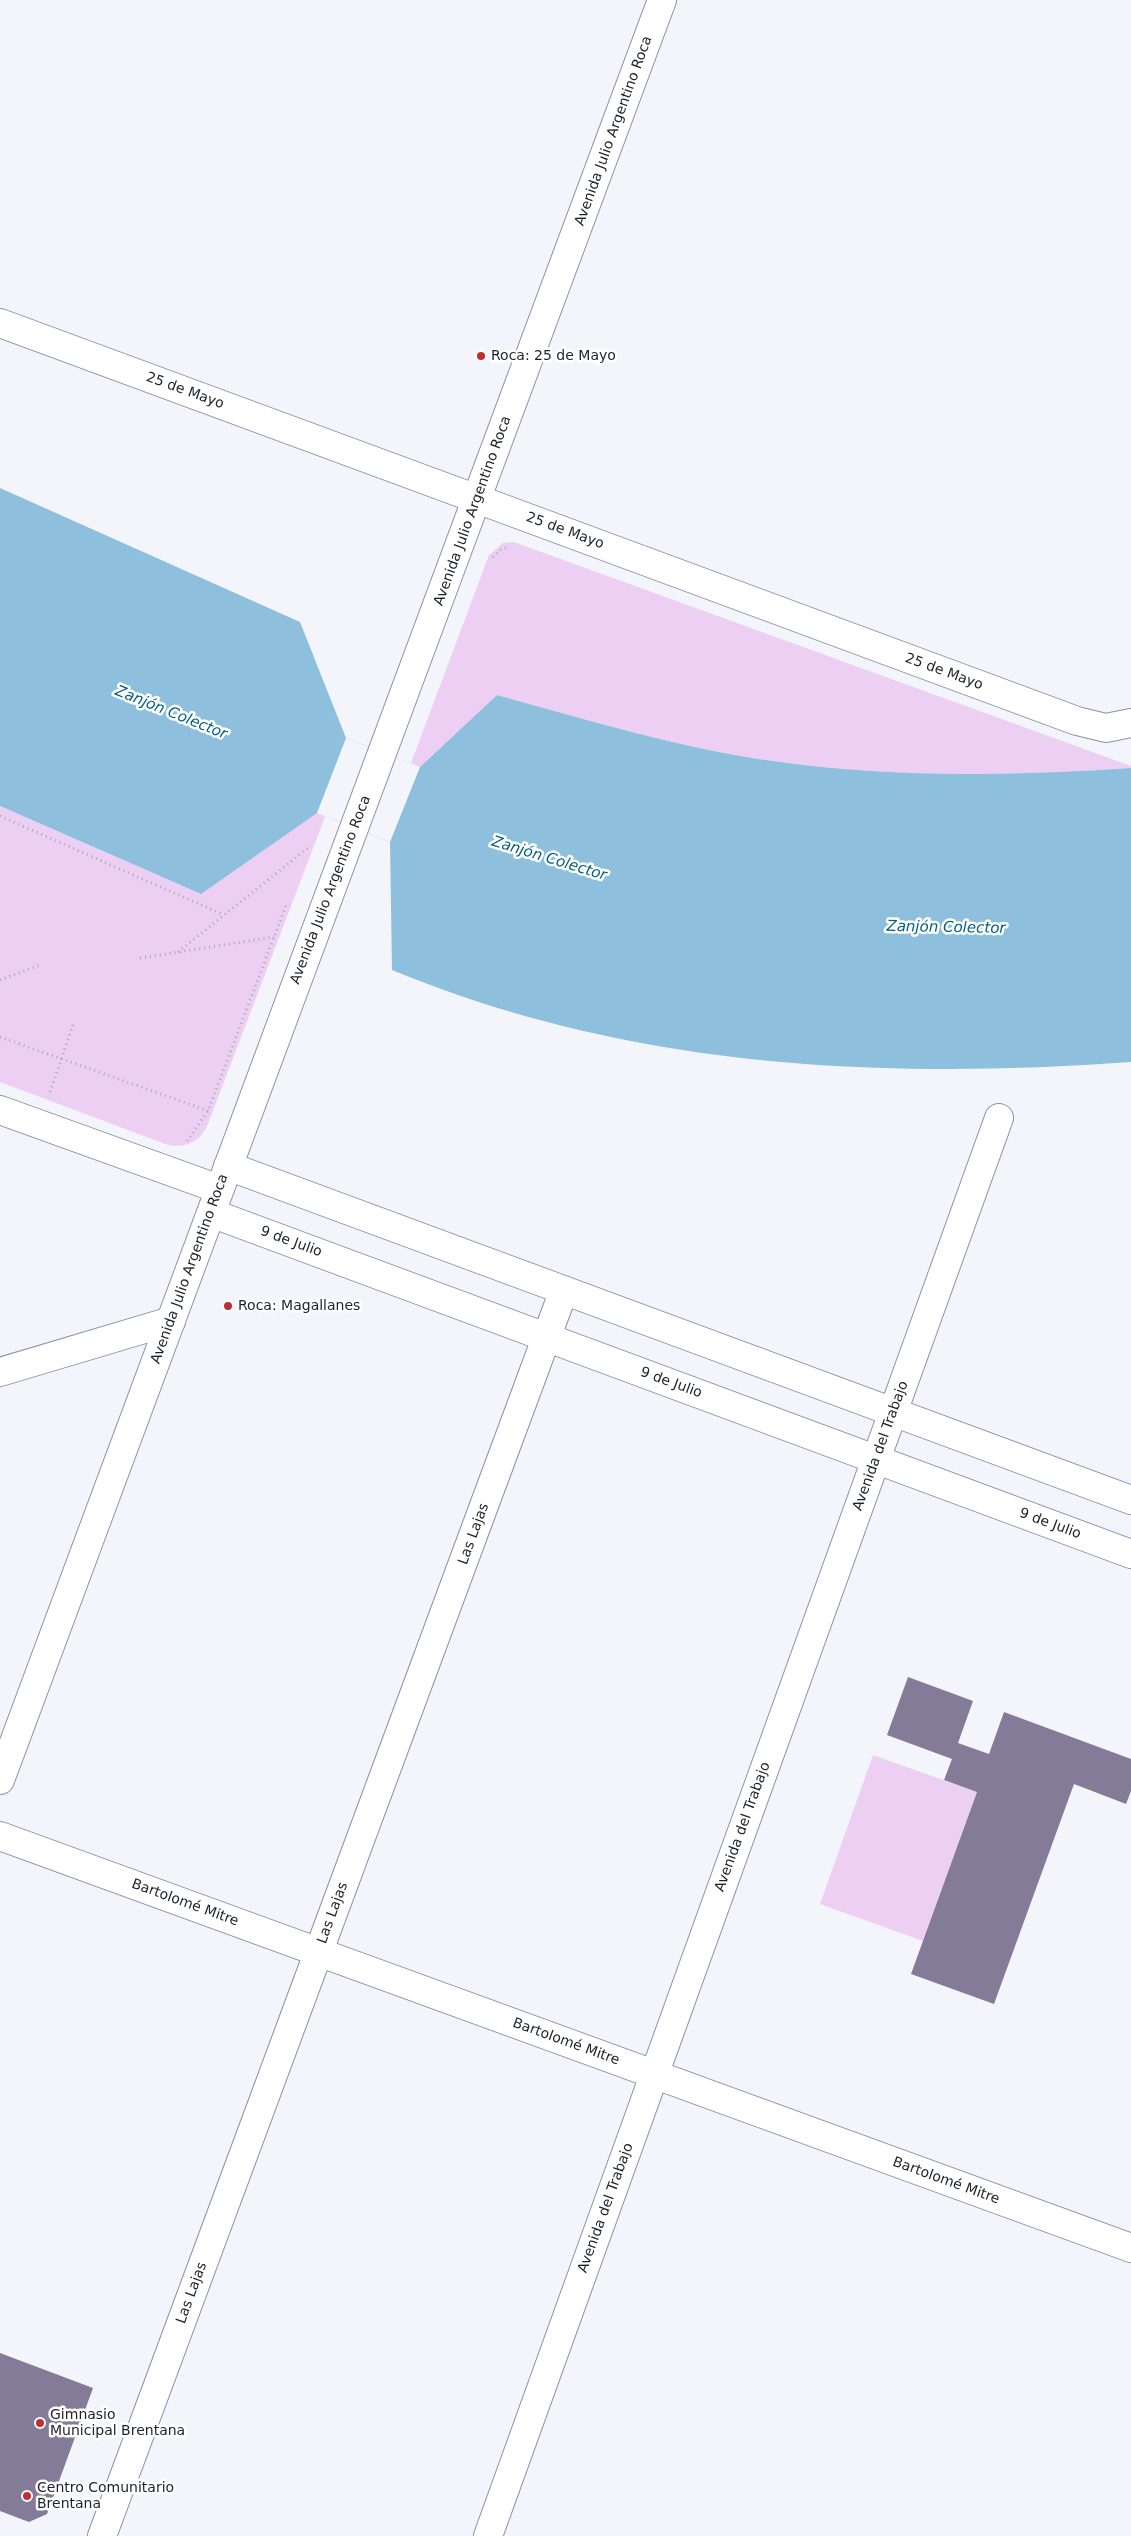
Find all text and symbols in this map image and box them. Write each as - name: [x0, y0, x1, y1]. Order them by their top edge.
- street label: Avenida Julio Argentino Roca: [572, 34, 656, 228]
- place label: Roca: 25 de Mayo: [491, 348, 616, 364]
- marker: Roca: 25 de Mayo: [475, 350, 487, 362]
- street label: 25 de Mayo: [144, 369, 226, 413]
- street label: Avenida Julio Argentino Roca: [431, 414, 515, 608]
- street label: 25 de Mayo: [524, 509, 606, 553]
- street label: 25 de Mayo: [903, 650, 985, 694]
- water label: Zanjón Colector: [112, 682, 230, 744]
- street label: Avenida Julio Argentino Roca: [287, 793, 375, 987]
- water label: Zanjón Colector: [489, 833, 609, 885]
- water label: Zanjón Colector: [886, 918, 1006, 938]
- street label: Avenida Julio Argentino Roca: [148, 1172, 232, 1366]
- street label: 9 de Julio: [258, 1223, 324, 1261]
- place label: Roca: Magallanes: [238, 1298, 360, 1314]
- marker: Roca: Magallanes: [222, 1300, 234, 1312]
- street label: 9 de Julio: [638, 1364, 704, 1402]
- street label: Avenida del Trabajo: [850, 1379, 912, 1513]
- street label: Las Lajas: [455, 1501, 493, 1567]
- street label: 9 de Julio: [1017, 1505, 1083, 1543]
- street label: Avenida del Trabajo: [712, 1760, 774, 1894]
- street label: Bartolomé Mitre: [129, 1876, 241, 1930]
- street label: Las Lajas: [314, 1880, 352, 1946]
- street label: Bartolomé Mitre: [510, 2015, 622, 2069]
- street label: Avenida del Trabajo: [575, 2141, 637, 2275]
- street label: Bartolomé Mitre: [890, 2154, 1002, 2208]
- street label: Las Lajas: [173, 2260, 211, 2326]
- place label: Gimnasio Municipal Brentana: [50, 2407, 185, 2440]
- marker: Gimnasio Municipal Brentana: [34, 2417, 46, 2429]
- place label: Centro Comunitario Brentana: [37, 2480, 174, 2512]
- marker: Centro Comunitario Brentana: [21, 2490, 33, 2502]

